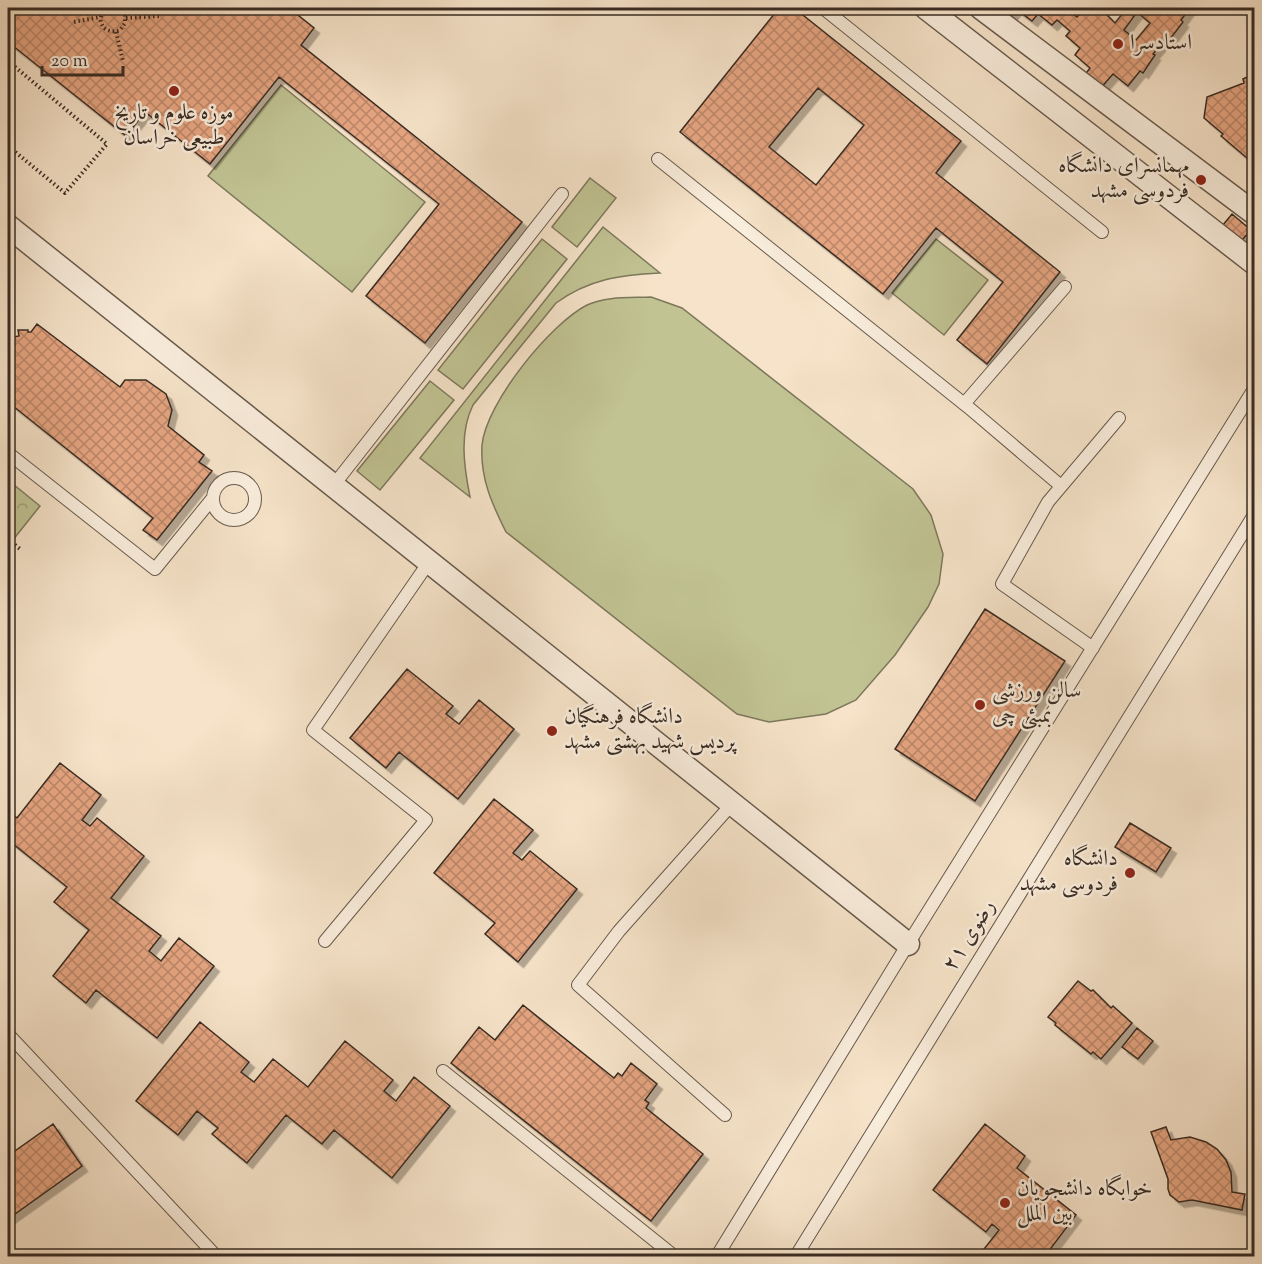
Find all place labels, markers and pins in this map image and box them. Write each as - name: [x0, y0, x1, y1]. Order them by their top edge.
- place label: استادسرا: [1130, 28, 1192, 60]
- marker: استادسرا: [1111, 37, 1125, 51]
- marker: موزه علوم و تاریخ طبیعی خراسان: [167, 84, 181, 98]
- place label: موزه علوم و تاریخ طبیعی خراسان: [114, 98, 234, 155]
- place label: مهمانسرای دانشگاه فردوسی مشهد: [1058, 151, 1189, 208]
- marker: مهمانسرای دانشگاه فردوسی مشهد: [1194, 173, 1208, 187]
- place label: سالن ورزشی بمبئی چی: [992, 676, 1082, 733]
- marker: سالن ورزشی بمبئی چی: [973, 698, 987, 712]
- place label: دانشگاه فرهنگیان پردیس شهید بهشتی مشهد: [564, 702, 738, 759]
- marker: دانشگاه فرهنگیان پردیس شهید بهشتی مشهد: [545, 724, 559, 738]
- place label: دانشگاه فردوسی مشهد: [1020, 844, 1118, 901]
- marker: دانشگاه فردوسی مشهد: [1123, 866, 1137, 880]
- place label: خوابگاه دانشجویان بین الملل: [1017, 1174, 1152, 1231]
- marker: خوابگاه دانشجویان بین الملل: [998, 1196, 1012, 1210]

